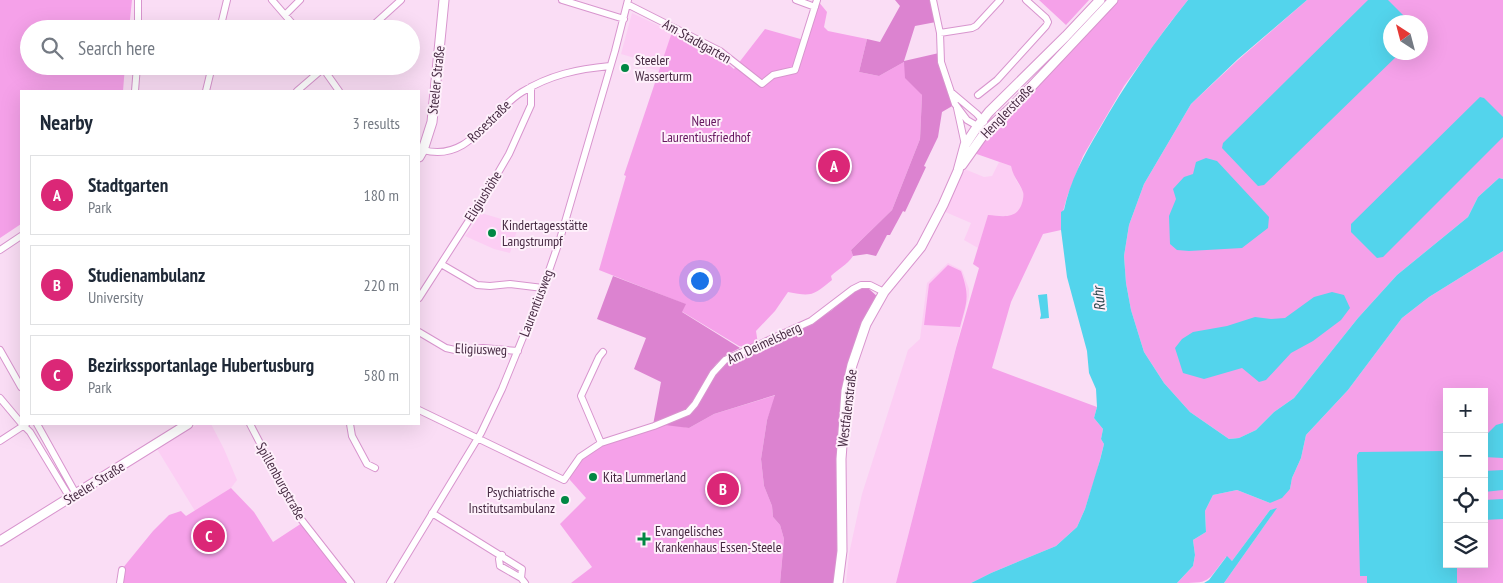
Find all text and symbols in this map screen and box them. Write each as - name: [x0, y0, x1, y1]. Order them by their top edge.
- street label: Am Stadtgarten: [660, 15, 734, 67]
- north arrow: [1383, 15, 1428, 60]
- search box: [20, 20, 420, 75]
- icon: search: [38, 34, 66, 62]
- text: Search here: [78, 36, 155, 60]
- street label: Steeler Straße: [423, 45, 449, 115]
- place label: Steeler Wasserturm: [635, 51, 692, 85]
- marker: Steeler Wasserturm: [619, 62, 631, 74]
- street label: Henglerstraße: [977, 80, 1038, 142]
- street label: Rosestraße: [464, 96, 515, 146]
- text: Nearby: [40, 109, 93, 136]
- park label: Neuer Laurentiusfriedhof: [662, 112, 751, 146]
- text: 3 results: [353, 113, 400, 133]
- pin: A: [818, 147, 850, 185]
- street label: Eligiushöhe: [460, 167, 506, 225]
- text: Stadtgarten: [88, 173, 168, 197]
- text: A: [53, 185, 61, 205]
- text: 180 m: [364, 185, 399, 205]
- text: Park: [88, 197, 112, 217]
- place label: Kindertagesstätte Langstrumpf: [502, 216, 588, 250]
- marker: Kindertagesstätte Langstrumpf: [486, 227, 498, 239]
- text: Studienambulanz: [88, 263, 205, 287]
- street label: Laurentiusweg: [515, 267, 557, 339]
- your location: [687, 268, 713, 294]
- text: B: [53, 275, 61, 295]
- text: 220 m: [364, 275, 399, 295]
- water label: Ruhr: [1088, 284, 1109, 312]
- text: University: [88, 287, 143, 307]
- street label: Am Deimelsberg: [724, 318, 804, 368]
- street label: Eligiusweg: [455, 339, 507, 359]
- text: Bezirkssportanlage Hubertusburg: [88, 353, 314, 377]
- text: C: [53, 365, 61, 385]
- text: 580 m: [364, 365, 399, 385]
- street label: Westfalenstraße: [833, 368, 861, 448]
- text: Park: [88, 377, 112, 397]
- map controls: [1443, 388, 1488, 568]
- button: +: [1443, 388, 1488, 433]
- button: −: [1443, 433, 1488, 478]
- street label: Spillenburgstraße: [252, 439, 310, 523]
- street label: Steeler Straße: [60, 457, 128, 509]
- place label: Kita Lummerland: [603, 468, 686, 486]
- pin: B: [707, 470, 739, 508]
- marker: Kita Lummerland: [587, 471, 599, 483]
- button: locate: [1443, 478, 1488, 523]
- place label: Psychiatrische Institutsambulanz: [469, 483, 555, 517]
- marker: Psychiatrische Institutsambulanz: [559, 494, 571, 506]
- pin: C: [193, 517, 225, 555]
- place label: Evangelisches Krankenhaus Essen-Steele: [655, 522, 782, 556]
- button: layers: [1443, 523, 1488, 568]
- marker: Evangelisches Krankenhaus Essen-Steele: [637, 532, 651, 546]

